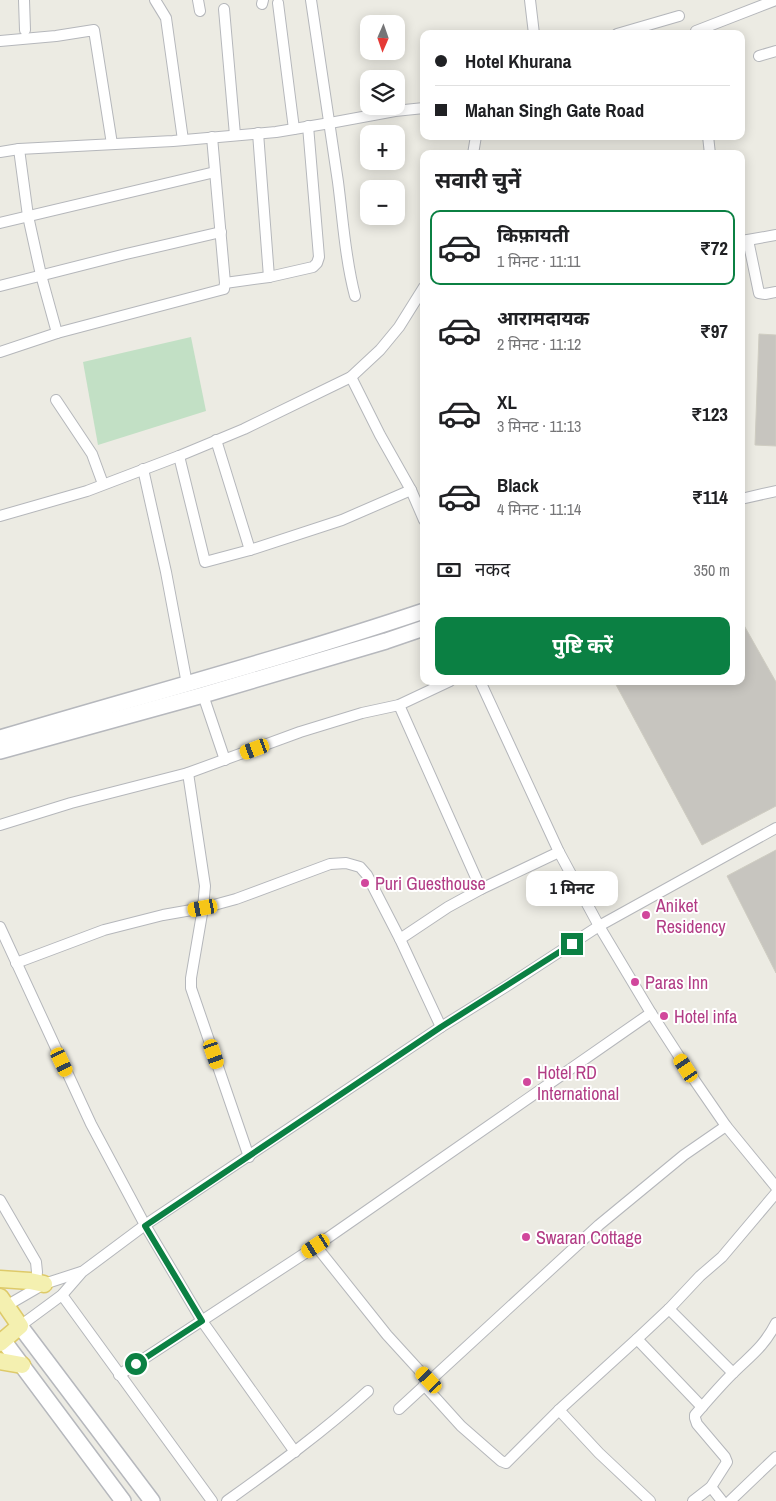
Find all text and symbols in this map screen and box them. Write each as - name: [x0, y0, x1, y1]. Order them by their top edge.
- north arrow: [360, 15, 405, 60]
- map controls: [360, 15, 405, 225]
- text: Hotel Khurana: [465, 48, 571, 74]
- button: layers: [360, 70, 405, 115]
- text: Mahan Singh Gate Road: [465, 97, 644, 123]
- button: +: [360, 125, 405, 170]
- text: सवारी चुनें: [435, 165, 521, 195]
- button: −: [360, 180, 405, 225]
- text: किफ़ायती: [497, 222, 569, 248]
- icon: car: [437, 225, 482, 270]
- text: ₹72: [700, 235, 728, 261]
- text: 1 मिनट · 11:11: [497, 250, 580, 272]
- text: आरामदायक: [497, 305, 589, 331]
- icon: car: [437, 308, 482, 353]
- text: ₹97: [700, 318, 728, 344]
- text: 2 मिनट · 11:12: [497, 333, 581, 355]
- text: XL: [497, 389, 517, 415]
- icon: car: [437, 391, 482, 436]
- text: ₹123: [691, 401, 728, 427]
- text: 3 मिनट · 11:13: [497, 415, 581, 437]
- text: Black: [497, 472, 539, 498]
- icon: car: [437, 474, 482, 519]
- text: ₹114: [692, 484, 728, 510]
- text: 4 मिनट · 11:14: [497, 498, 581, 520]
- icon: cash: [435, 556, 463, 584]
- text: नकद: [475, 556, 510, 582]
- text: 350 m: [694, 559, 730, 581]
- button: पुष्टि करें: [435, 617, 730, 675]
- car: [238, 737, 271, 761]
- place label: Puri Guesthouse: [375, 871, 486, 896]
- callout: 1 मिनट: [526, 872, 618, 906]
- marker: Puri Guesthouse: [359, 877, 371, 889]
- text: 1 मिनट: [550, 877, 594, 899]
- place label: Aniket Residency: [655, 893, 726, 939]
- car: [186, 898, 219, 918]
- marker: Aniket Residency: [640, 909, 652, 921]
- route end: [561, 933, 583, 955]
- place label: Paras Inn: [645, 970, 708, 995]
- marker: Paras Inn: [629, 976, 641, 988]
- place label: Hotel infa: [674, 1004, 737, 1029]
- marker: Hotel infa: [658, 1010, 670, 1022]
- car: [202, 1037, 225, 1071]
- car: [48, 1045, 75, 1079]
- car: [671, 1051, 700, 1085]
- place label: Hotel RD International: [537, 1060, 619, 1106]
- marker: Hotel RD International: [521, 1076, 533, 1088]
- place label: Swaran Cottage: [536, 1225, 642, 1250]
- marker: Swaran Cottage: [520, 1231, 532, 1243]
- car: [299, 1232, 332, 1260]
- route start: [125, 1353, 147, 1375]
- car: [413, 1364, 444, 1396]

